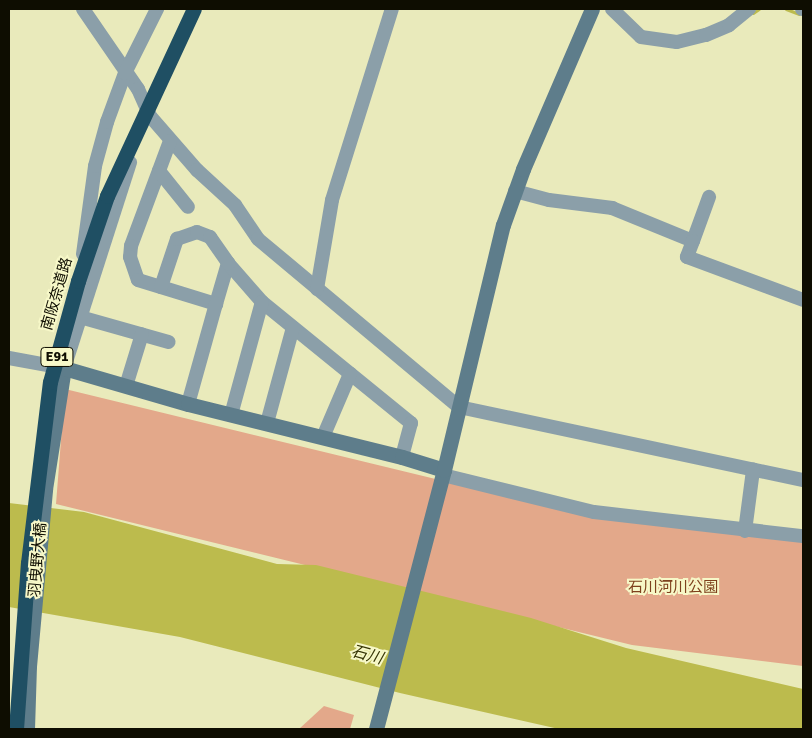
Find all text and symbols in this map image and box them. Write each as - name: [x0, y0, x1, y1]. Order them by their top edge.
- street label: 南阪奈道路: [38, 255, 76, 333]
- road number: E91: [40, 346, 74, 368]
- street label: 羽曳野大橋: [26, 522, 50, 598]
- park label: 石川河川公園: [628, 579, 718, 597]
- water label: 石川: [349, 642, 385, 668]

